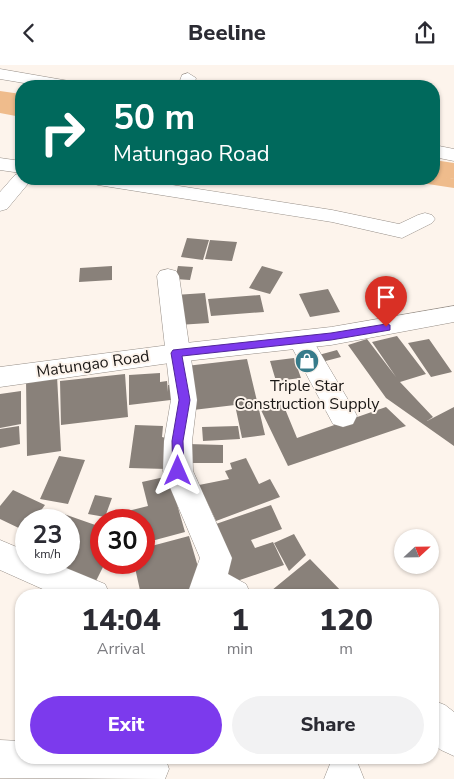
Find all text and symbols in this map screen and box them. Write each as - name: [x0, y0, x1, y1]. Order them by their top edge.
- text: Beeline: [188, 18, 266, 48]
- icon: back: [15, 19, 43, 47]
- icon: share: [411, 19, 439, 47]
- text: 50 m: [113, 94, 195, 141]
- icon: right: [30, 100, 95, 165]
- text: Matungao Road: [113, 139, 270, 169]
- pin: [365, 276, 407, 327]
- icon: arrive: [372, 283, 400, 311]
- street label: Matungao Road: [35, 345, 151, 383]
- shop icon: Triple Star Construction Supply: [294, 348, 320, 374]
- place label: Triple Star Construction Supply: [234, 375, 380, 415]
- position arrow: [151, 444, 203, 496]
- speed limit sign: 30: [90, 509, 155, 574]
- text: 23: [32, 518, 63, 552]
- north arrow: [394, 529, 439, 574]
- map controls: [394, 529, 439, 574]
- text: km/h: [34, 546, 61, 562]
- text: 14:04: [81, 600, 161, 641]
- text: 1: [231, 600, 249, 641]
- text: 120: [319, 600, 373, 641]
- text: Arrival: [97, 638, 145, 660]
- text: min: [227, 638, 253, 660]
- text: m: [339, 638, 353, 660]
- button: Exit: [30, 696, 222, 754]
- button: Share: [232, 696, 424, 754]

